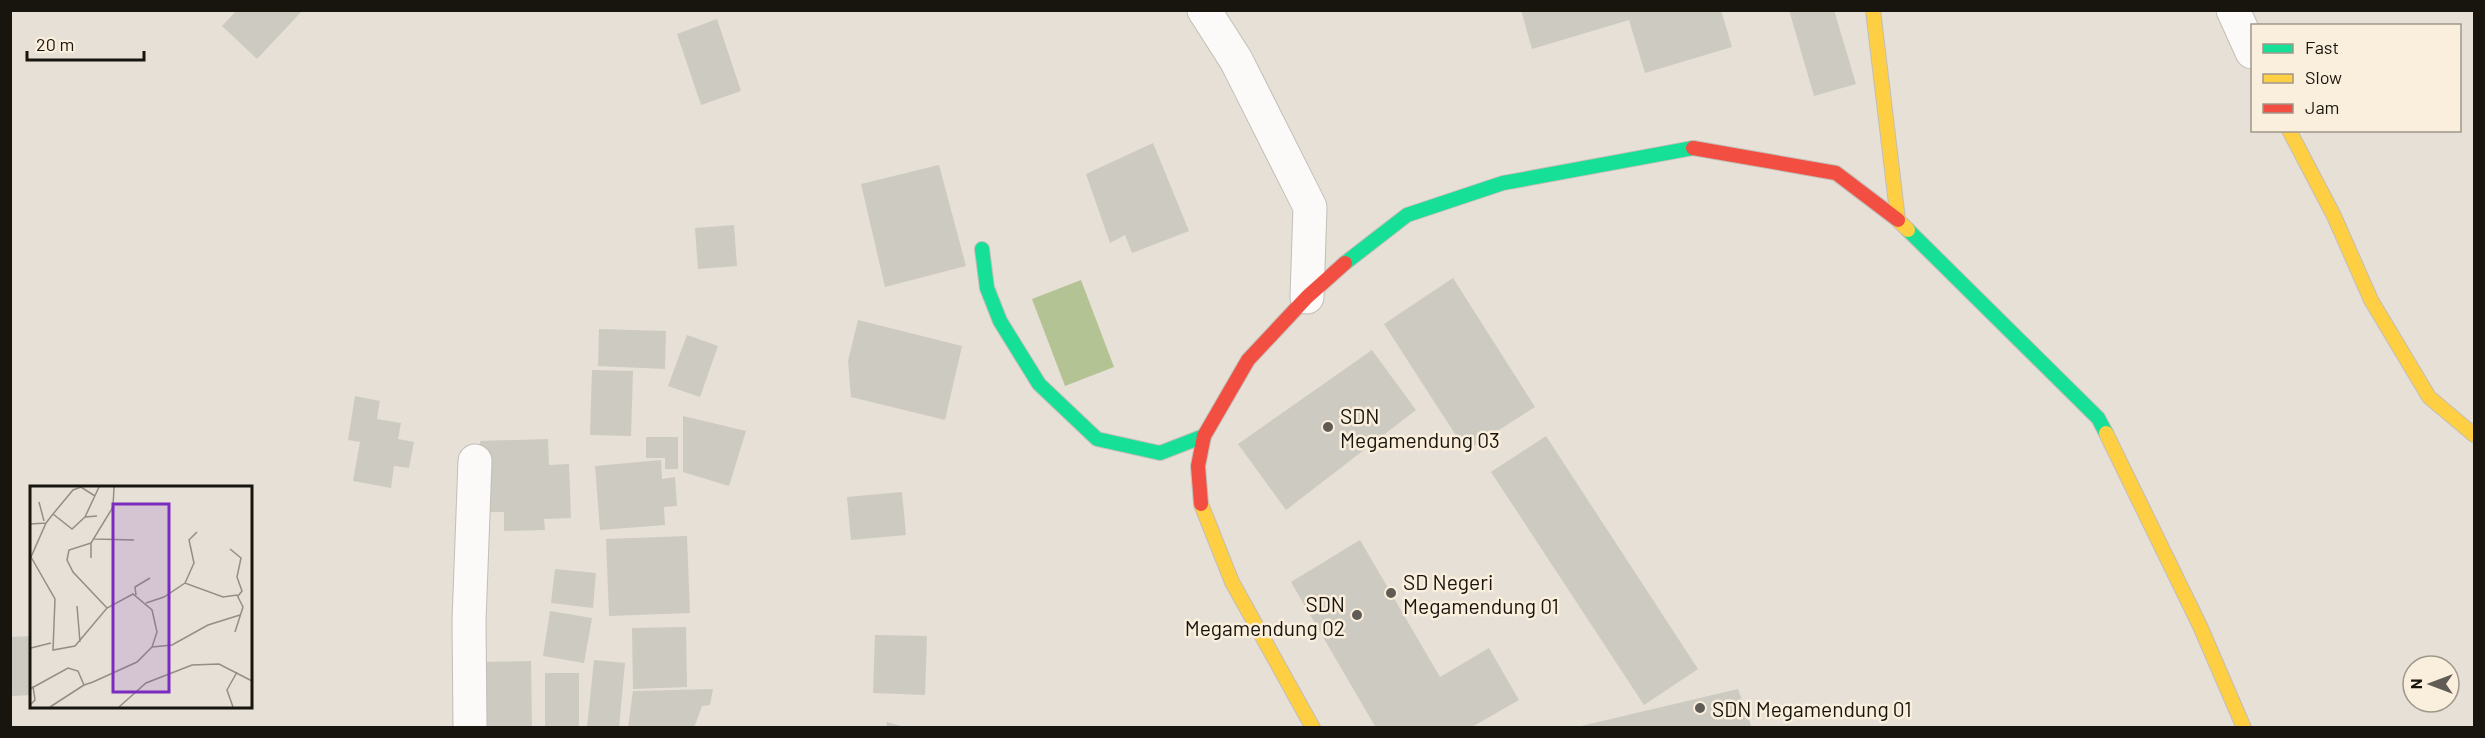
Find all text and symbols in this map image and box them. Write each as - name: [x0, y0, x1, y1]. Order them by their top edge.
- scale bar: [27, 24, 144, 62]
- legend: [2251, 24, 2461, 132]
- text: 20 m: [36, 33, 74, 55]
- text: Fast: [2305, 36, 2339, 58]
- text: Slow: [2305, 66, 2342, 88]
- text: Jam: [2305, 96, 2339, 118]
- place label: SDN Megamendung 03: [1340, 403, 1500, 452]
- marker: SDN Megamendung 03: [1321, 420, 1335, 434]
- inset map: [30, 486, 252, 708]
- place label: SD Negeri Megamendung 01: [1403, 569, 1559, 618]
- marker: SD Negeri Megamendung 01: [1384, 586, 1398, 600]
- place label: SDN Megamendung 02: [1185, 591, 1345, 640]
- marker: SDN Megamendung 02: [1350, 608, 1364, 622]
- north arrow: [2401, 654, 2461, 714]
- text: N: [2406, 679, 2425, 689]
- place label: SDN Megamendung 01: [1712, 696, 1912, 721]
- marker: SDN Megamendung 01: [1693, 701, 1707, 715]

